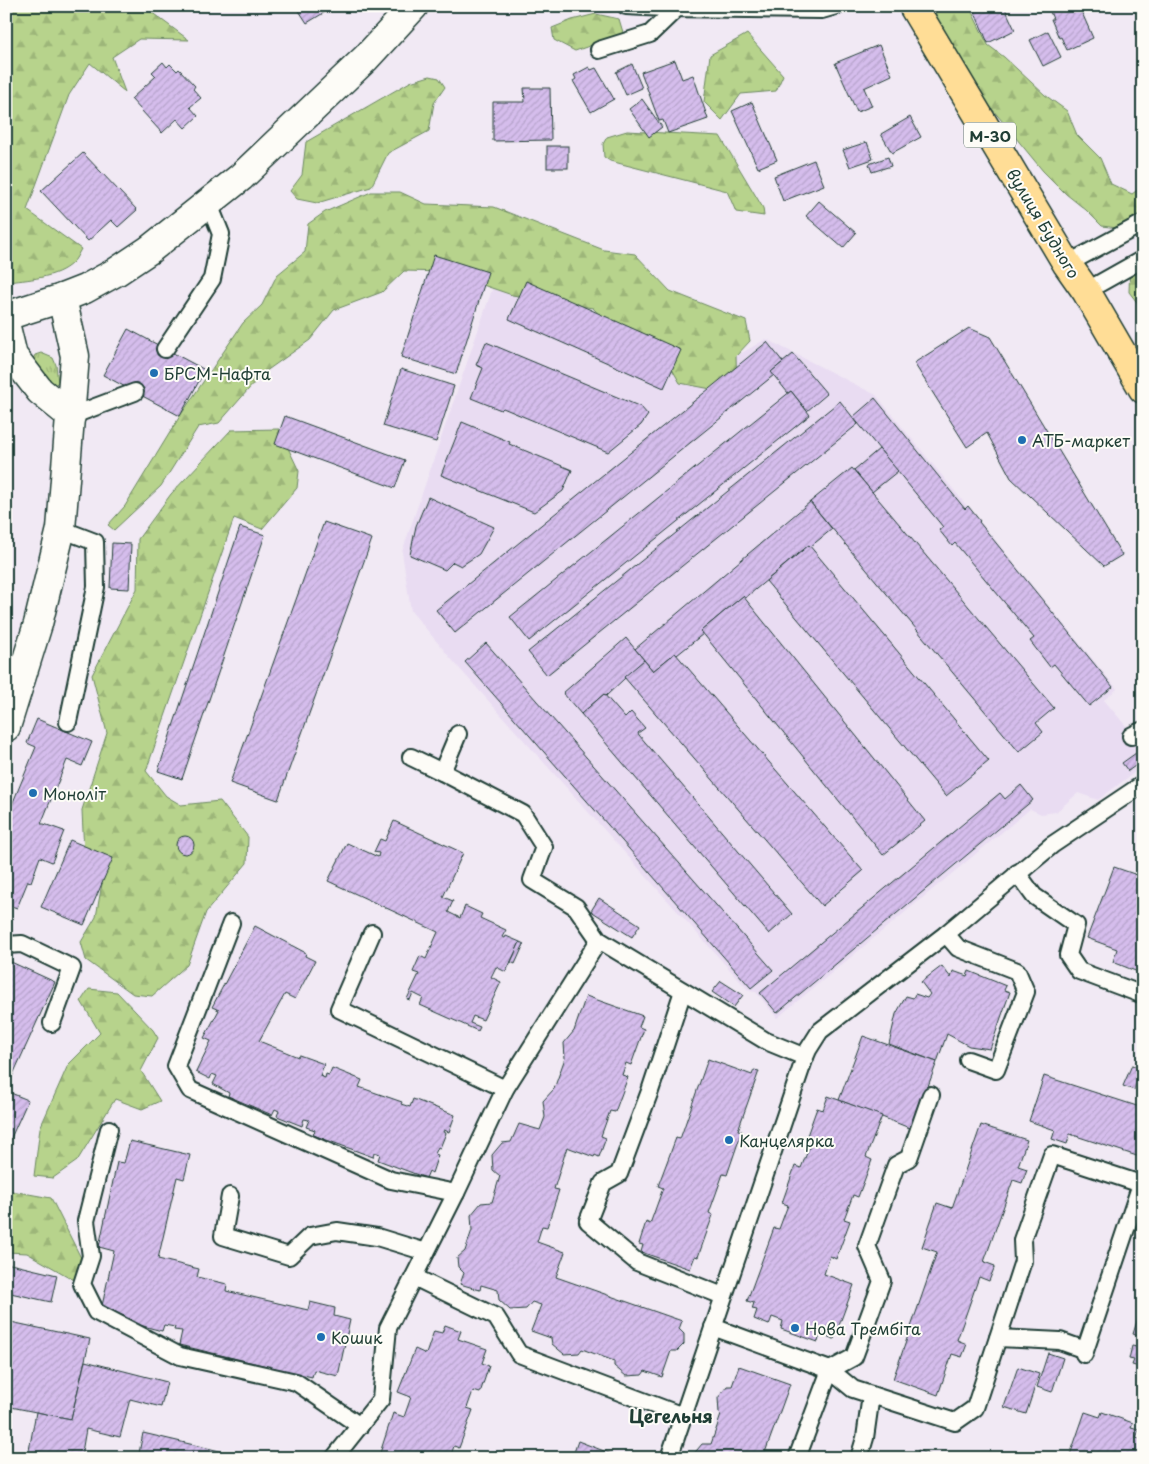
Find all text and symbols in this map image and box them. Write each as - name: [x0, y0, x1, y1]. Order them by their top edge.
- road number: М-30: [964, 122, 1016, 148]
- street label: вулиця Будного: [1002, 163, 1086, 283]
- place label: БРСМ-Нафта: [164, 361, 271, 385]
- marker: БРСМ-Нафта: [148, 367, 160, 379]
- place label: АТБ-маркет: [1032, 428, 1130, 452]
- marker: АТБ-маркет: [1016, 434, 1028, 446]
- place label: Моноліт: [43, 781, 106, 805]
- marker: Моноліт: [27, 787, 39, 799]
- place label: Канцелярка: [739, 1128, 834, 1152]
- marker: Канцелярка: [723, 1134, 735, 1146]
- place label: Нова Трембіта: [805, 1316, 921, 1340]
- marker: Нова Трембіта: [789, 1322, 801, 1334]
- place label: Кошик: [331, 1325, 383, 1349]
- marker: Кошик: [315, 1331, 327, 1343]
- district label: Цегельня: [629, 1402, 713, 1429]

